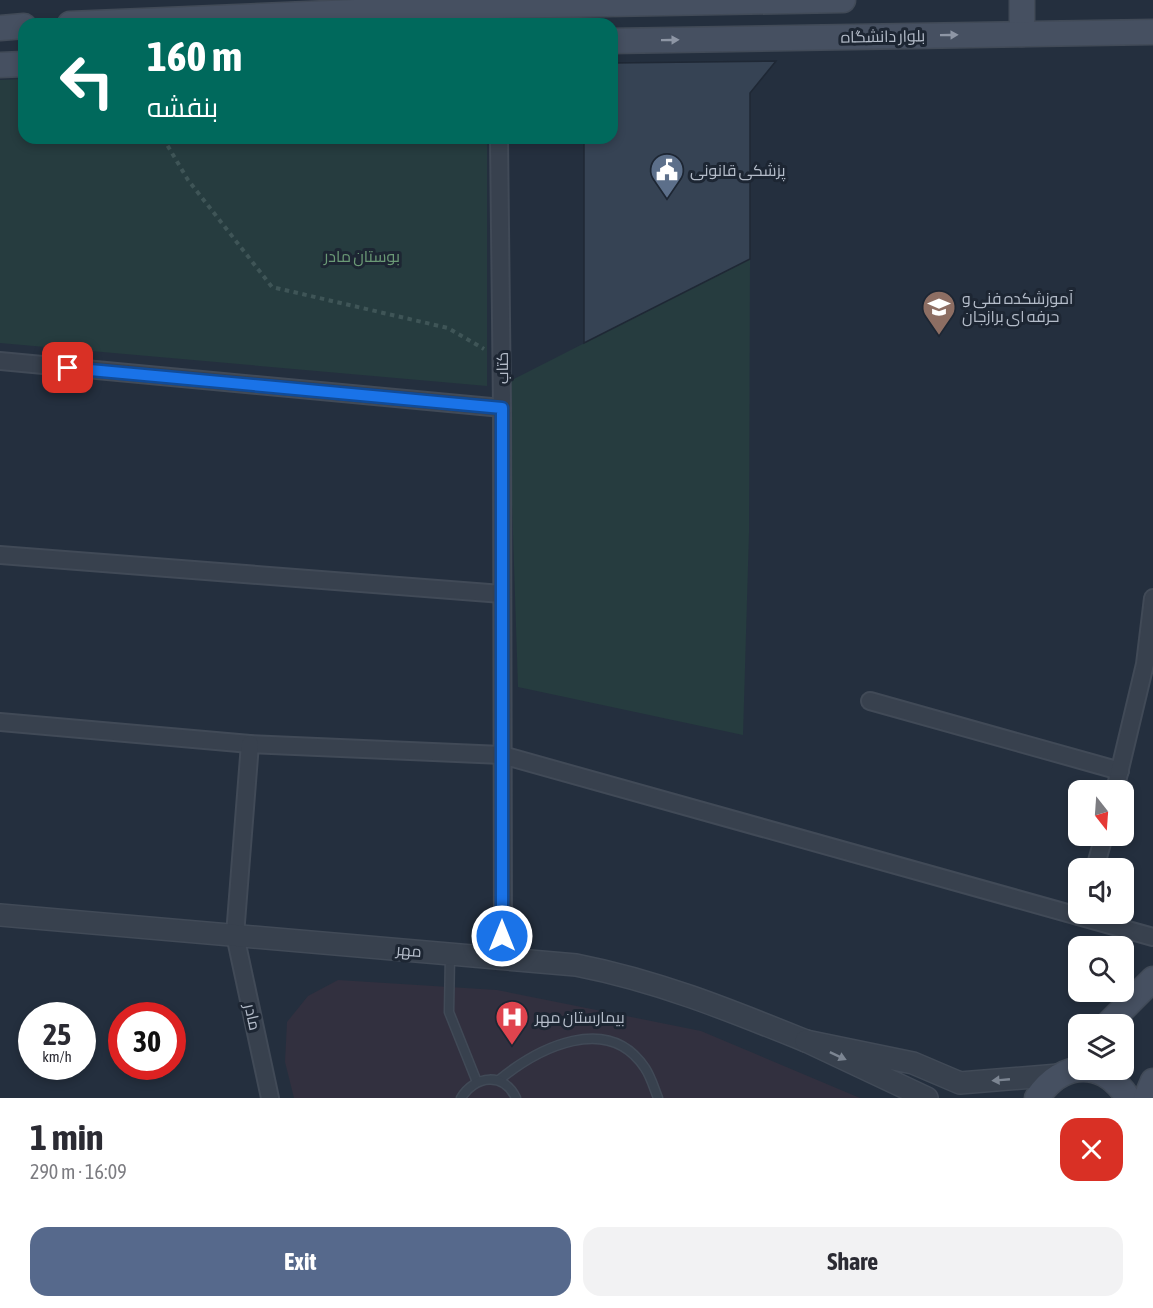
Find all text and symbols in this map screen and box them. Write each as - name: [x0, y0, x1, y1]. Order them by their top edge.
- street label: بلوار دانشگاه: [841, 26, 925, 47]
- one-way arrow: [940, 31, 959, 40]
- text: 160 m: [147, 32, 242, 80]
- one-way arrow: [661, 35, 680, 45]
- icon: left: [48, 42, 126, 120]
- text: بنفشه: [147, 92, 218, 123]
- public building icon: پزشکی قانونی: [649, 152, 685, 199]
- place label: پزشکی قانونی: [690, 161, 786, 182]
- park label: بوستان مادر: [323, 247, 400, 267]
- school or university icon: آموزشکده فنی و حرفه ای برازجان: [921, 289, 957, 336]
- place label: آموزشکده فنی و حرفه ای برازجان: [962, 289, 1074, 327]
- pin: [42, 342, 93, 393]
- icon: arrive: [51, 351, 84, 384]
- street label: کتاب: [493, 352, 512, 384]
- north arrow: [1068, 780, 1134, 846]
- map controls: [1068, 780, 1134, 1080]
- button: sound: [1068, 858, 1134, 924]
- position arrow: [470, 904, 534, 968]
- button: search: [1068, 936, 1134, 1002]
- street label: مهر: [394, 940, 423, 962]
- hospital icon: بیمارستان مهر: [494, 999, 530, 1046]
- street label: مادر: [240, 1001, 265, 1032]
- speed limit sign: 30: [108, 1002, 186, 1080]
- place label: بیمارستان مهر: [534, 1008, 625, 1028]
- button: layers: [1068, 1014, 1134, 1080]
- text: 25: [43, 1017, 71, 1051]
- text: km/h: [42, 1048, 72, 1065]
- one-way arrow: [829, 1051, 846, 1060]
- one-way arrow: [991, 1075, 1010, 1085]
- text: 1 min: [30, 1116, 104, 1158]
- button: close: [1060, 1118, 1123, 1181]
- text: 290 m · 16:09: [30, 1160, 127, 1183]
- button: Exit: [30, 1227, 571, 1296]
- button: Share: [583, 1227, 1123, 1296]

